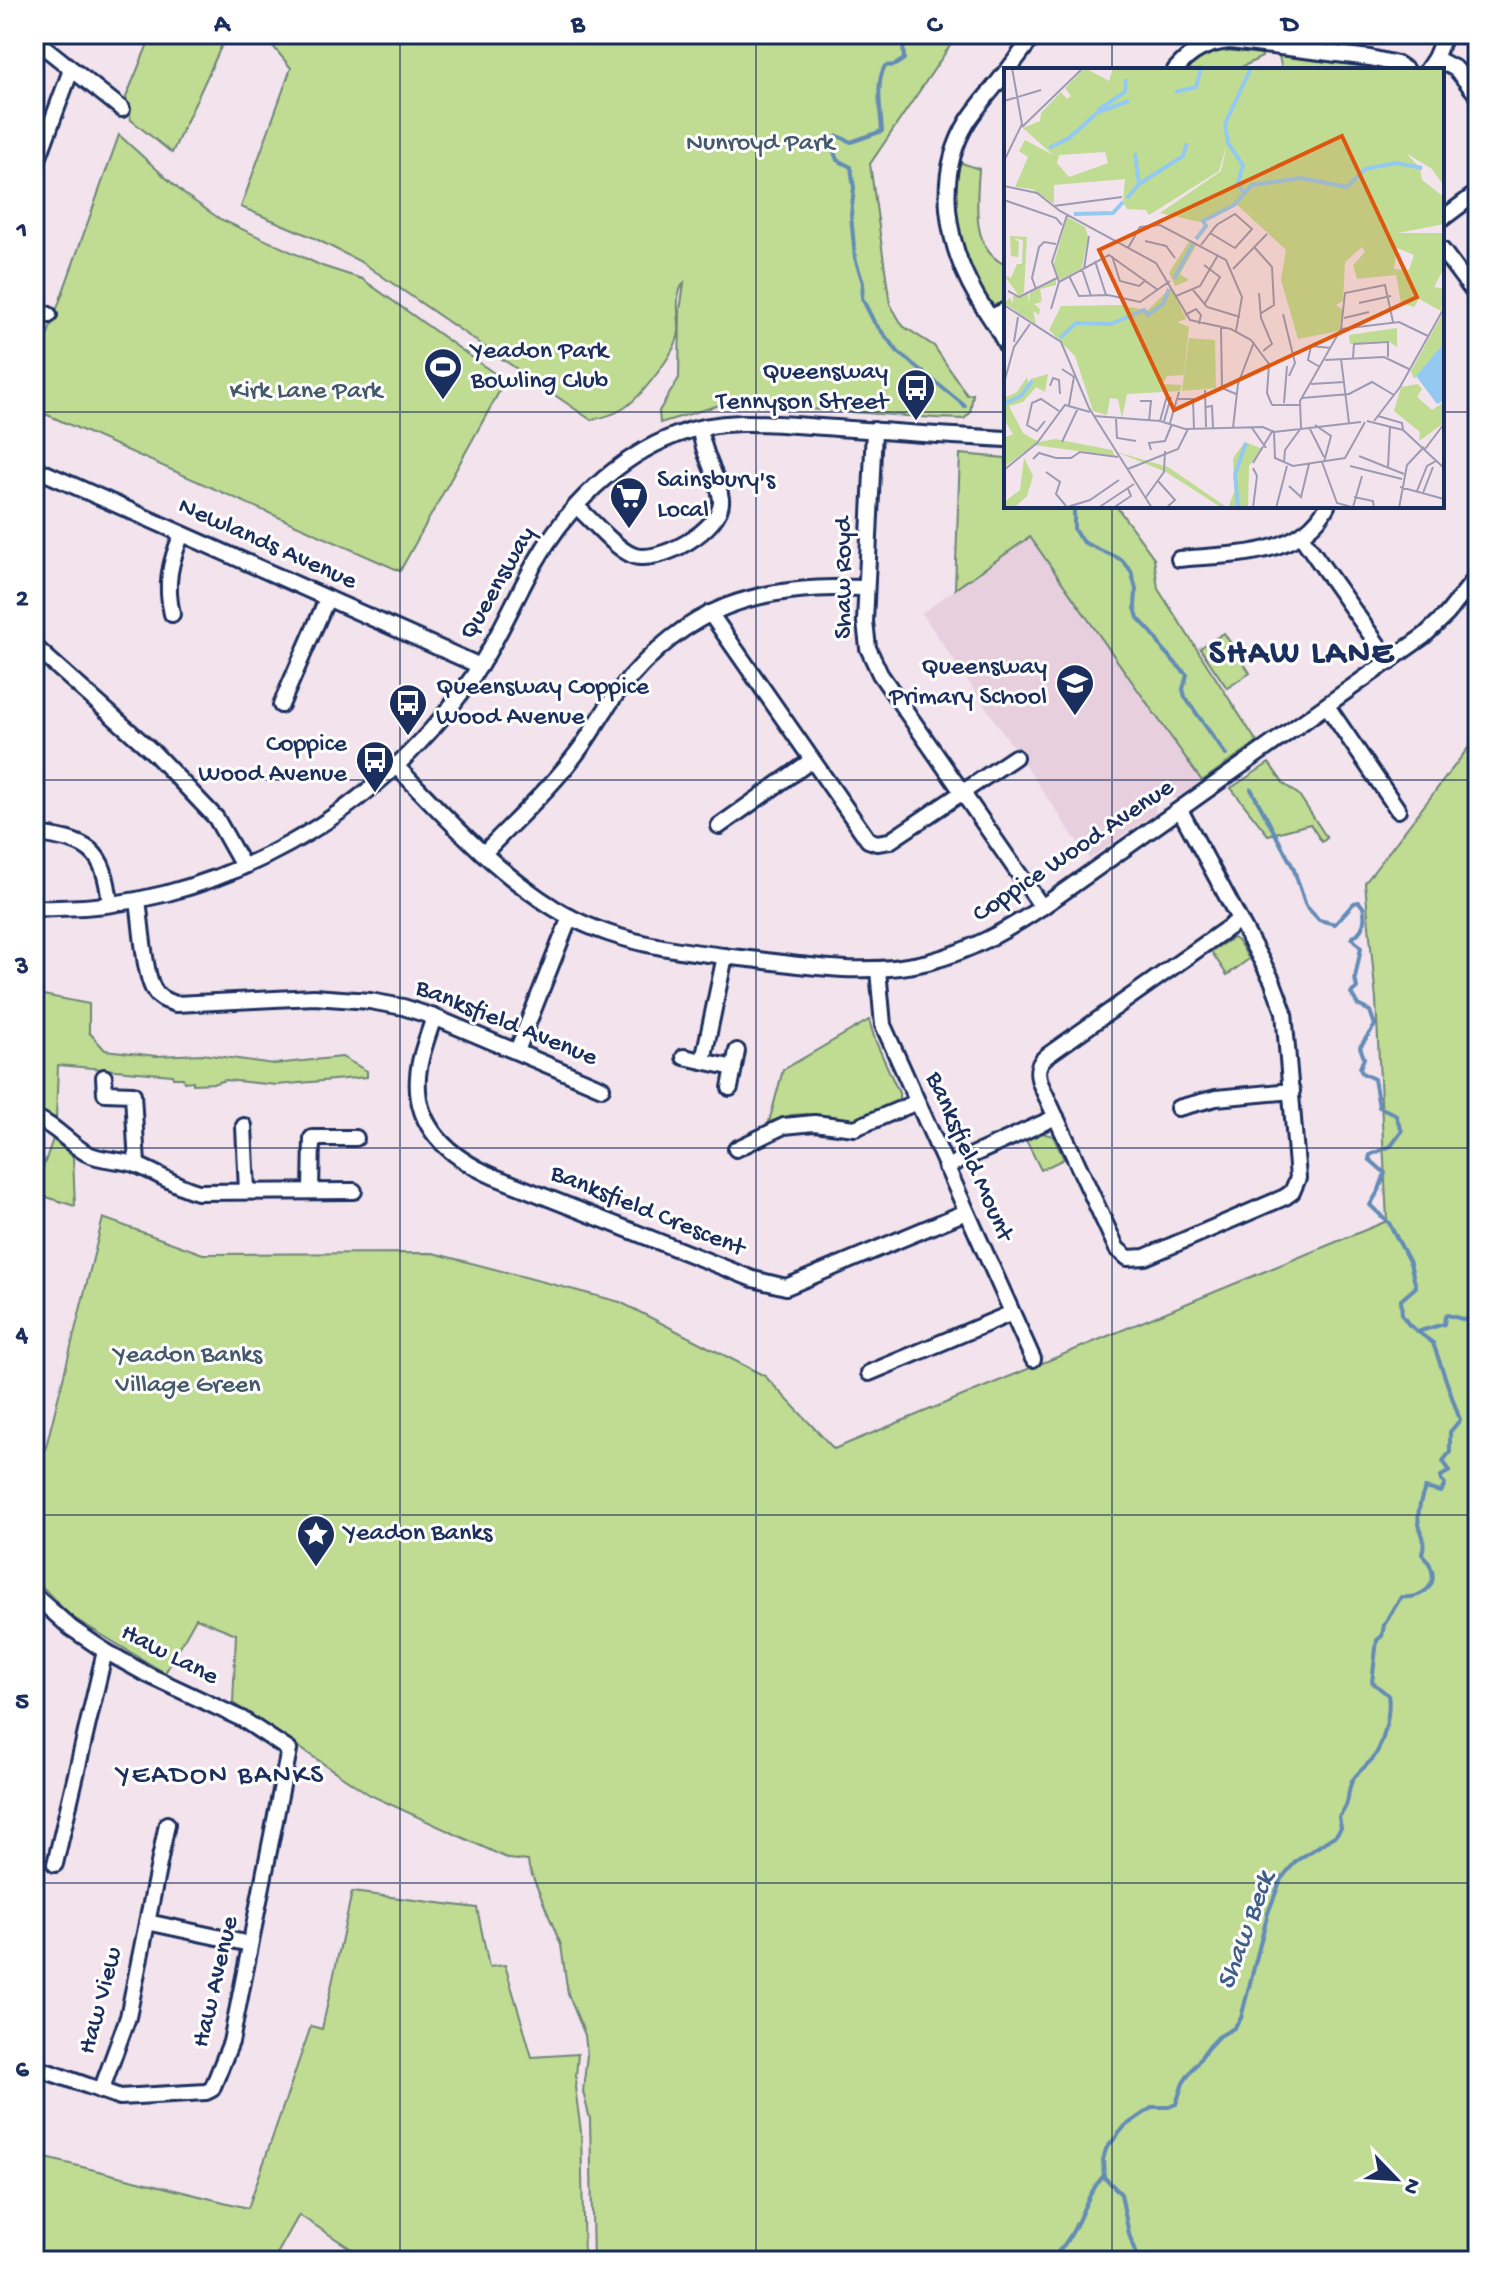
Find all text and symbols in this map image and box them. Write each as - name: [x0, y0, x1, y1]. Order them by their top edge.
- text: A: [213, 11, 231, 42]
- text: B: [570, 11, 586, 42]
- text: C: [927, 11, 944, 42]
- text: D: [1280, 11, 1300, 42]
- inset map: [1004, 68, 1444, 508]
- park label: Nunroyd Park: [686, 129, 836, 160]
- text: 1: [16, 217, 27, 248]
- place label: Yeadon Park Bowling Club: [469, 337, 610, 398]
- sports icon: Yeadon Park Bowling Club: [422, 346, 464, 401]
- place label: Queensway Tennyson Street: [714, 358, 890, 419]
- bus stop icon: Queensway Tennyson Street: [895, 367, 937, 422]
- park label: Kirk Lane Park: [230, 377, 385, 408]
- place label: Sainsbury's Local: [657, 466, 777, 527]
- supermarket icon: Sainsbury's Local: [608, 475, 650, 530]
- street label: Newlands Avenue: [173, 492, 362, 598]
- street label: Shaw Royd: [830, 515, 861, 639]
- street label: Queensway: [454, 522, 544, 646]
- text: 2: [16, 585, 29, 616]
- district label: SHAW LANE: [1209, 635, 1395, 675]
- place label: Queensway Primary School: [888, 653, 1047, 714]
- school or university icon: Queensway Primary School: [1054, 662, 1096, 717]
- place label: Queensway Coppice Wood Avenue: [436, 673, 650, 734]
- bus stop icon: Queensway Coppice Wood Avenue: [387, 682, 429, 737]
- place label: Coppice Wood Avenue: [198, 730, 348, 791]
- bus stop icon: Coppice Wood Avenue: [354, 739, 396, 794]
- street label: Coppice Wood Avenue: [968, 773, 1181, 931]
- text: 3: [14, 953, 29, 984]
- street label: Banksfield Avenue: [410, 973, 602, 1075]
- street label: Banksfield Mount: [916, 1067, 1020, 1249]
- street label: Banksfield Crescent: [544, 1159, 751, 1266]
- text: 4: [15, 1321, 29, 1352]
- park label: Yeadon Banks Village Green: [112, 1341, 264, 1402]
- place icon: Yeadon Banks: [295, 1513, 337, 1568]
- place label: Yeadon Banks: [342, 1519, 494, 1550]
- street label: Haw Lane: [115, 1618, 223, 1694]
- text: 5: [15, 1688, 29, 1719]
- district label: YEADON BANKS: [114, 1760, 325, 1793]
- water label: Shaw Beck: [1211, 1865, 1284, 1994]
- street label: Haw Avenue: [187, 1913, 247, 2051]
- street label: Haw View: [73, 1944, 131, 2058]
- text: 6: [15, 2056, 29, 2087]
- north arrow: [1356, 2139, 1436, 2219]
- text: N: [1396, 2174, 1425, 2198]

